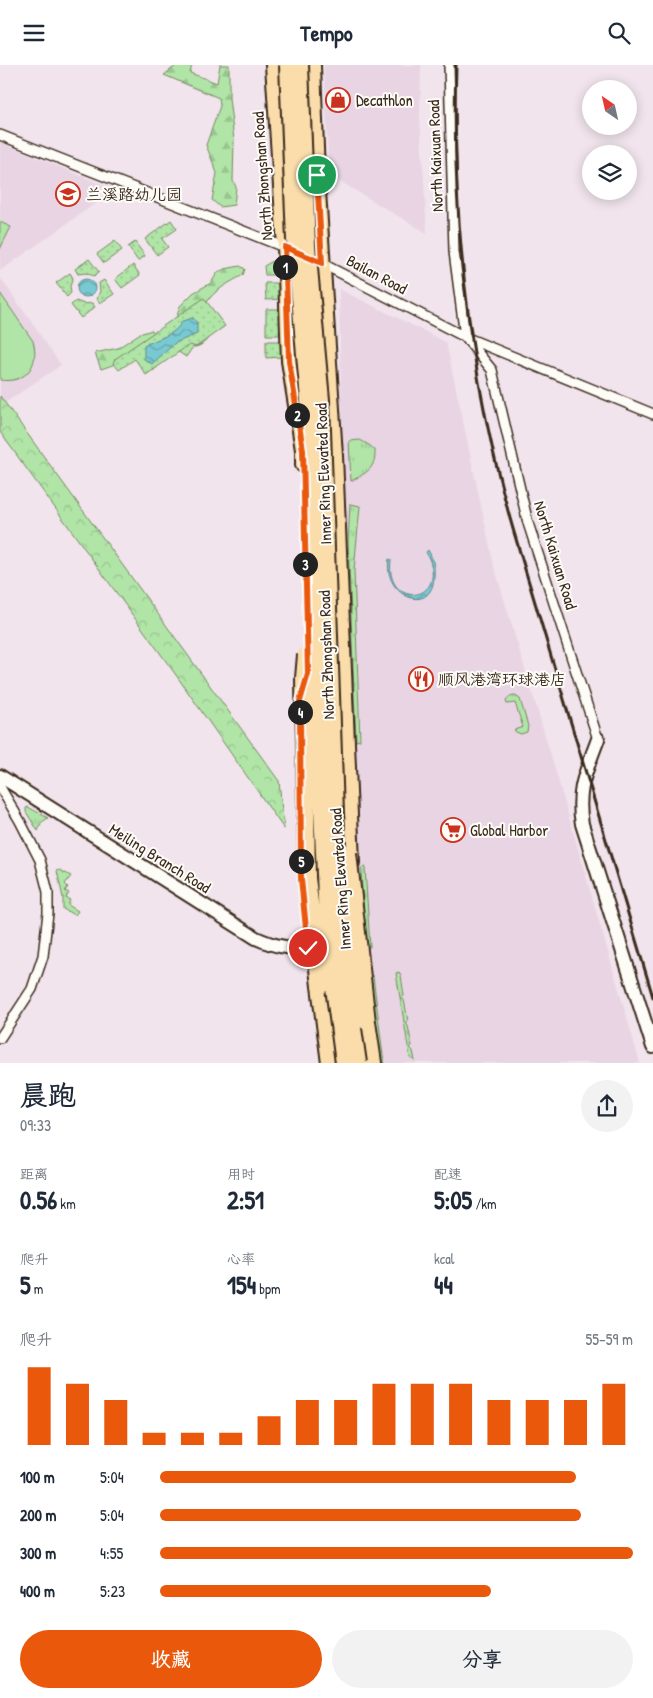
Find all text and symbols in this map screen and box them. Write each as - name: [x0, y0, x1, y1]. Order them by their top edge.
- text: Tempo: [300, 18, 353, 48]
- icon: menu: [20, 19, 48, 47]
- icon: search: [605, 19, 633, 47]
- north arrow: [582, 80, 638, 135]
- map controls: [582, 80, 637, 200]
- shop icon: Decathlon: [325, 87, 351, 113]
- place label: Decathlon: [356, 89, 413, 111]
- street label: North Kaixuan Road: [422, 100, 448, 212]
- street label: North Zhongshan Road: [247, 111, 277, 241]
- button: layers: [582, 145, 637, 200]
- pin: [296, 154, 338, 196]
- icon: arrive: [303, 161, 331, 189]
- school or university icon: 兰溪路幼儿园: [55, 181, 81, 207]
- place label: 兰溪路幼儿园: [86, 183, 182, 205]
- street label: Bailan Road: [343, 249, 411, 299]
- pin: 1: [272, 255, 298, 279]
- text: 1: [283, 258, 288, 277]
- pin: 2: [284, 403, 310, 427]
- street label: Inner Ring Elevated Road: [310, 403, 336, 545]
- text: 2: [294, 406, 301, 425]
- street label: North Kaixuan Road: [529, 498, 583, 612]
- pin: 3: [292, 551, 318, 577]
- text: 3: [302, 555, 309, 574]
- street label: North Zhongshan Road: [313, 590, 339, 720]
- restaurant icon: 顺风港湾环球港店: [408, 666, 434, 692]
- place label: 顺风港湾环球港店: [438, 668, 566, 690]
- pin: 4: [288, 699, 312, 725]
- text: 4: [298, 703, 303, 722]
- street label: Inner Ring Elevated Road: [324, 808, 356, 950]
- supermarket icon: Global Harbor: [440, 817, 466, 843]
- street label: Meiling Branch Road: [105, 818, 215, 898]
- place label: Global Harbor: [470, 819, 548, 841]
- pin: 5: [288, 849, 314, 873]
- text: 5: [299, 852, 304, 871]
- pin: [287, 927, 329, 969]
- icon: check: [294, 934, 322, 962]
- text: 晨跑: [20, 1076, 76, 1114]
- button: share: [581, 1080, 633, 1132]
- text: 09:33: [20, 1114, 51, 1136]
- text: 距离: [20, 1164, 48, 1183]
- text: 用时: [227, 1164, 255, 1183]
- text: 配速: [434, 1164, 462, 1183]
- text: 0.56: [20, 1183, 57, 1217]
- text: 2:51: [227, 1183, 264, 1217]
- text: 5:05: [434, 1183, 472, 1217]
- text: km: [57, 1194, 76, 1213]
- text: /km: [472, 1194, 497, 1213]
- text: 爬升: [20, 1249, 48, 1268]
- text: 心率: [227, 1249, 255, 1268]
- text: kcal: [434, 1249, 454, 1268]
- text: 5: [20, 1268, 31, 1302]
- text: 154: [227, 1268, 256, 1302]
- text: 44: [434, 1268, 453, 1302]
- text: m: [31, 1279, 43, 1298]
- text: bpm: [256, 1279, 281, 1298]
- text: 爬升: [20, 1328, 52, 1350]
- text: 55–59 m: [586, 1328, 633, 1350]
- text: 100 m: [20, 1466, 55, 1488]
- text: 5:04: [100, 1466, 124, 1488]
- text: 200 m: [20, 1504, 56, 1526]
- text: 5:04: [100, 1504, 124, 1526]
- text: 300 m: [20, 1542, 56, 1564]
- text: 4:55: [100, 1542, 123, 1564]
- text: 400 m: [20, 1580, 55, 1602]
- text: 5:23: [100, 1580, 125, 1602]
- button: 收藏: [20, 1630, 322, 1688]
- button: 分享: [332, 1630, 633, 1688]

